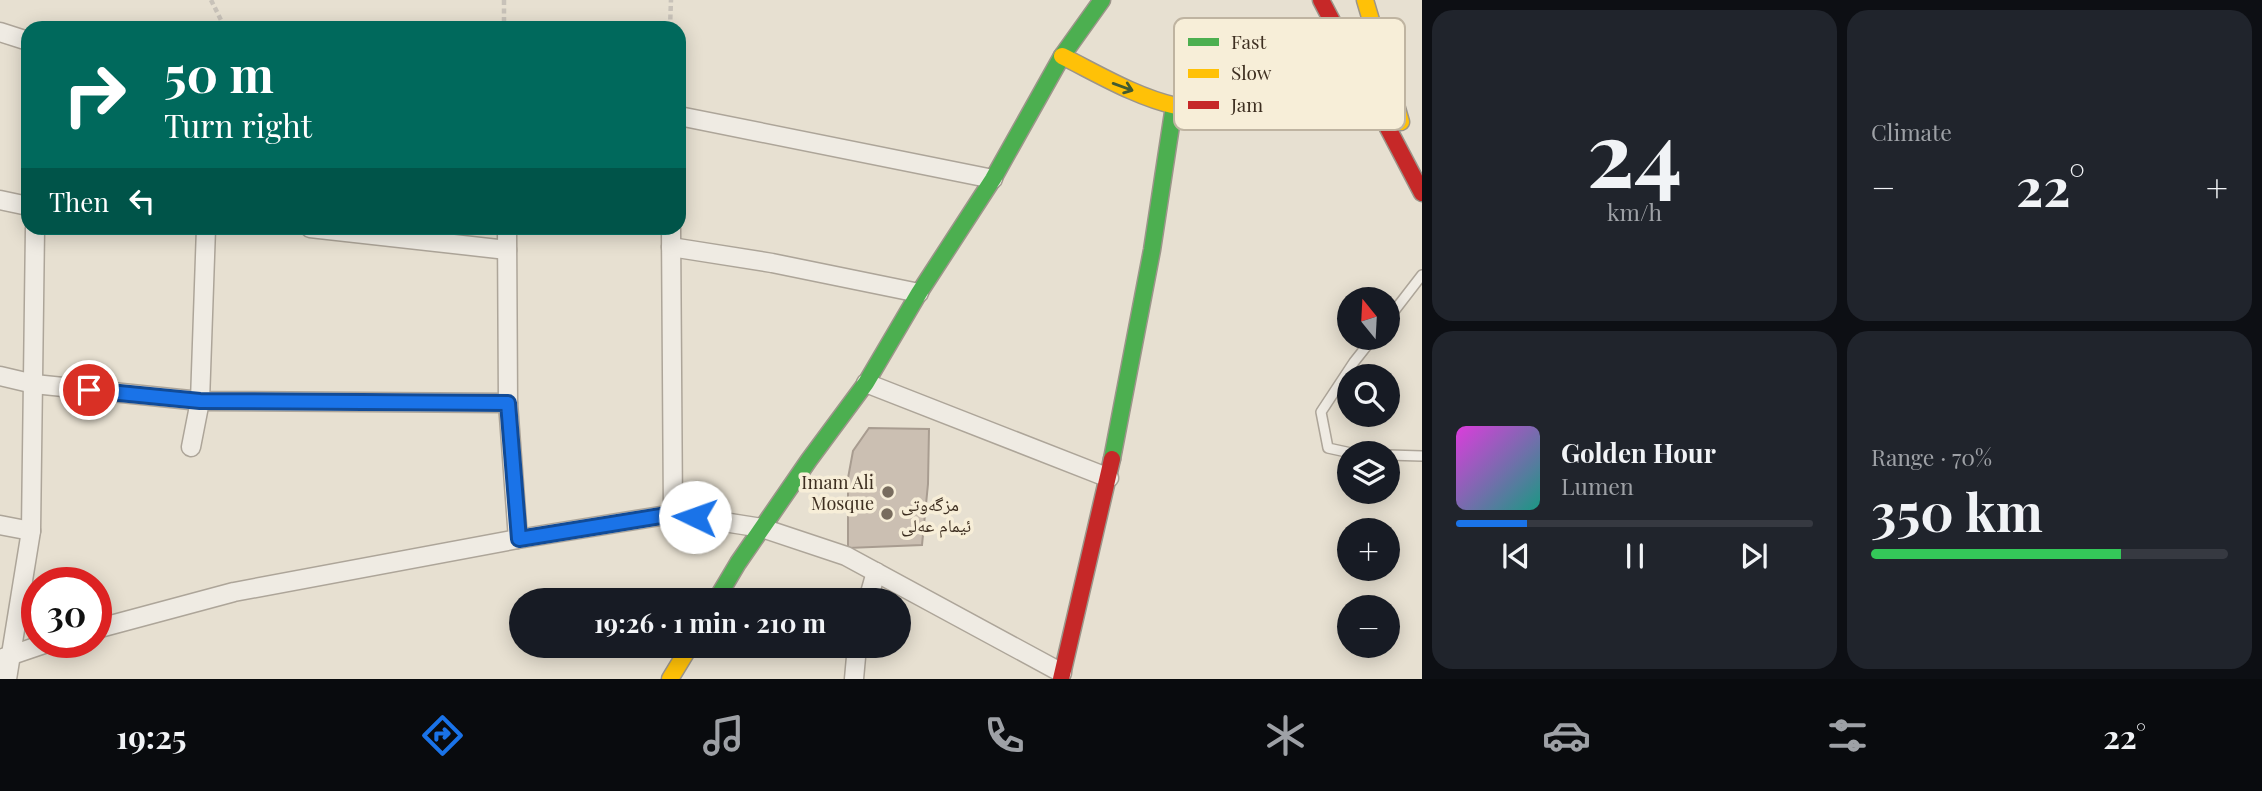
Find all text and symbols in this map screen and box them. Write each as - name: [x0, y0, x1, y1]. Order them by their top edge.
- legend: [1174, 18, 1405, 130]
- text: Fast: [1231, 28, 1267, 54]
- text: 50 m: [164, 40, 274, 105]
- icon: right: [49, 49, 140, 140]
- text: Slow: [1231, 59, 1272, 85]
- one-way arrow: [1111, 81, 1133, 94]
- text: 24: [1587, 90, 1682, 211]
- text: Jam: [1230, 91, 1263, 117]
- text: Turn right: [164, 103, 312, 146]
- text: Climate: [1871, 116, 1952, 147]
- text: 22°: [2016, 151, 2085, 220]
- text: −: [1871, 161, 1896, 212]
- text: +: [2206, 161, 2228, 212]
- icon: left: [123, 182, 161, 220]
- text: Then: [49, 184, 109, 219]
- text: km/h: [1607, 196, 1662, 227]
- north arrow: [1337, 287, 1400, 350]
- map controls: [1337, 287, 1400, 658]
- pin: [59, 360, 119, 420]
- button: search: [1337, 364, 1400, 427]
- icon: arrive: [70, 371, 108, 409]
- text: Golden Hour: [1561, 435, 1716, 470]
- button: layers: [1337, 441, 1400, 504]
- text: Range · 70%: [1871, 441, 1992, 472]
- place label: Imam Ali Mosque: [801, 470, 874, 515]
- text: Lumen: [1561, 470, 1634, 501]
- text: 350 km: [1871, 476, 2043, 545]
- position arrow: [658, 480, 732, 554]
- marker: Imam Ali Mosque: [880, 484, 896, 500]
- place label: مزگەوتی ئیمام عەلی: [901, 492, 971, 538]
- marker: مزگەوتی ئیمام عەلی: [879, 506, 895, 522]
- button: +: [1337, 518, 1400, 581]
- icon: previous: [1497, 537, 1535, 575]
- icon: pause: [1616, 537, 1654, 575]
- icon: next: [1735, 537, 1773, 575]
- speed limit sign: 30: [21, 567, 112, 658]
- button: −: [1337, 595, 1400, 658]
- text: 19:26 · 1 min · 210 m: [594, 605, 826, 640]
- icon: directions: [418, 711, 467, 760]
- icon: music: [699, 711, 748, 760]
- icon: phone: [980, 711, 1029, 760]
- icon: climate: [1261, 711, 1310, 760]
- icon: car: [1542, 711, 1591, 760]
- icon: filters: [1823, 711, 1872, 760]
- text: 19:25: [116, 714, 187, 757]
- text: 22°: [2103, 714, 2146, 757]

